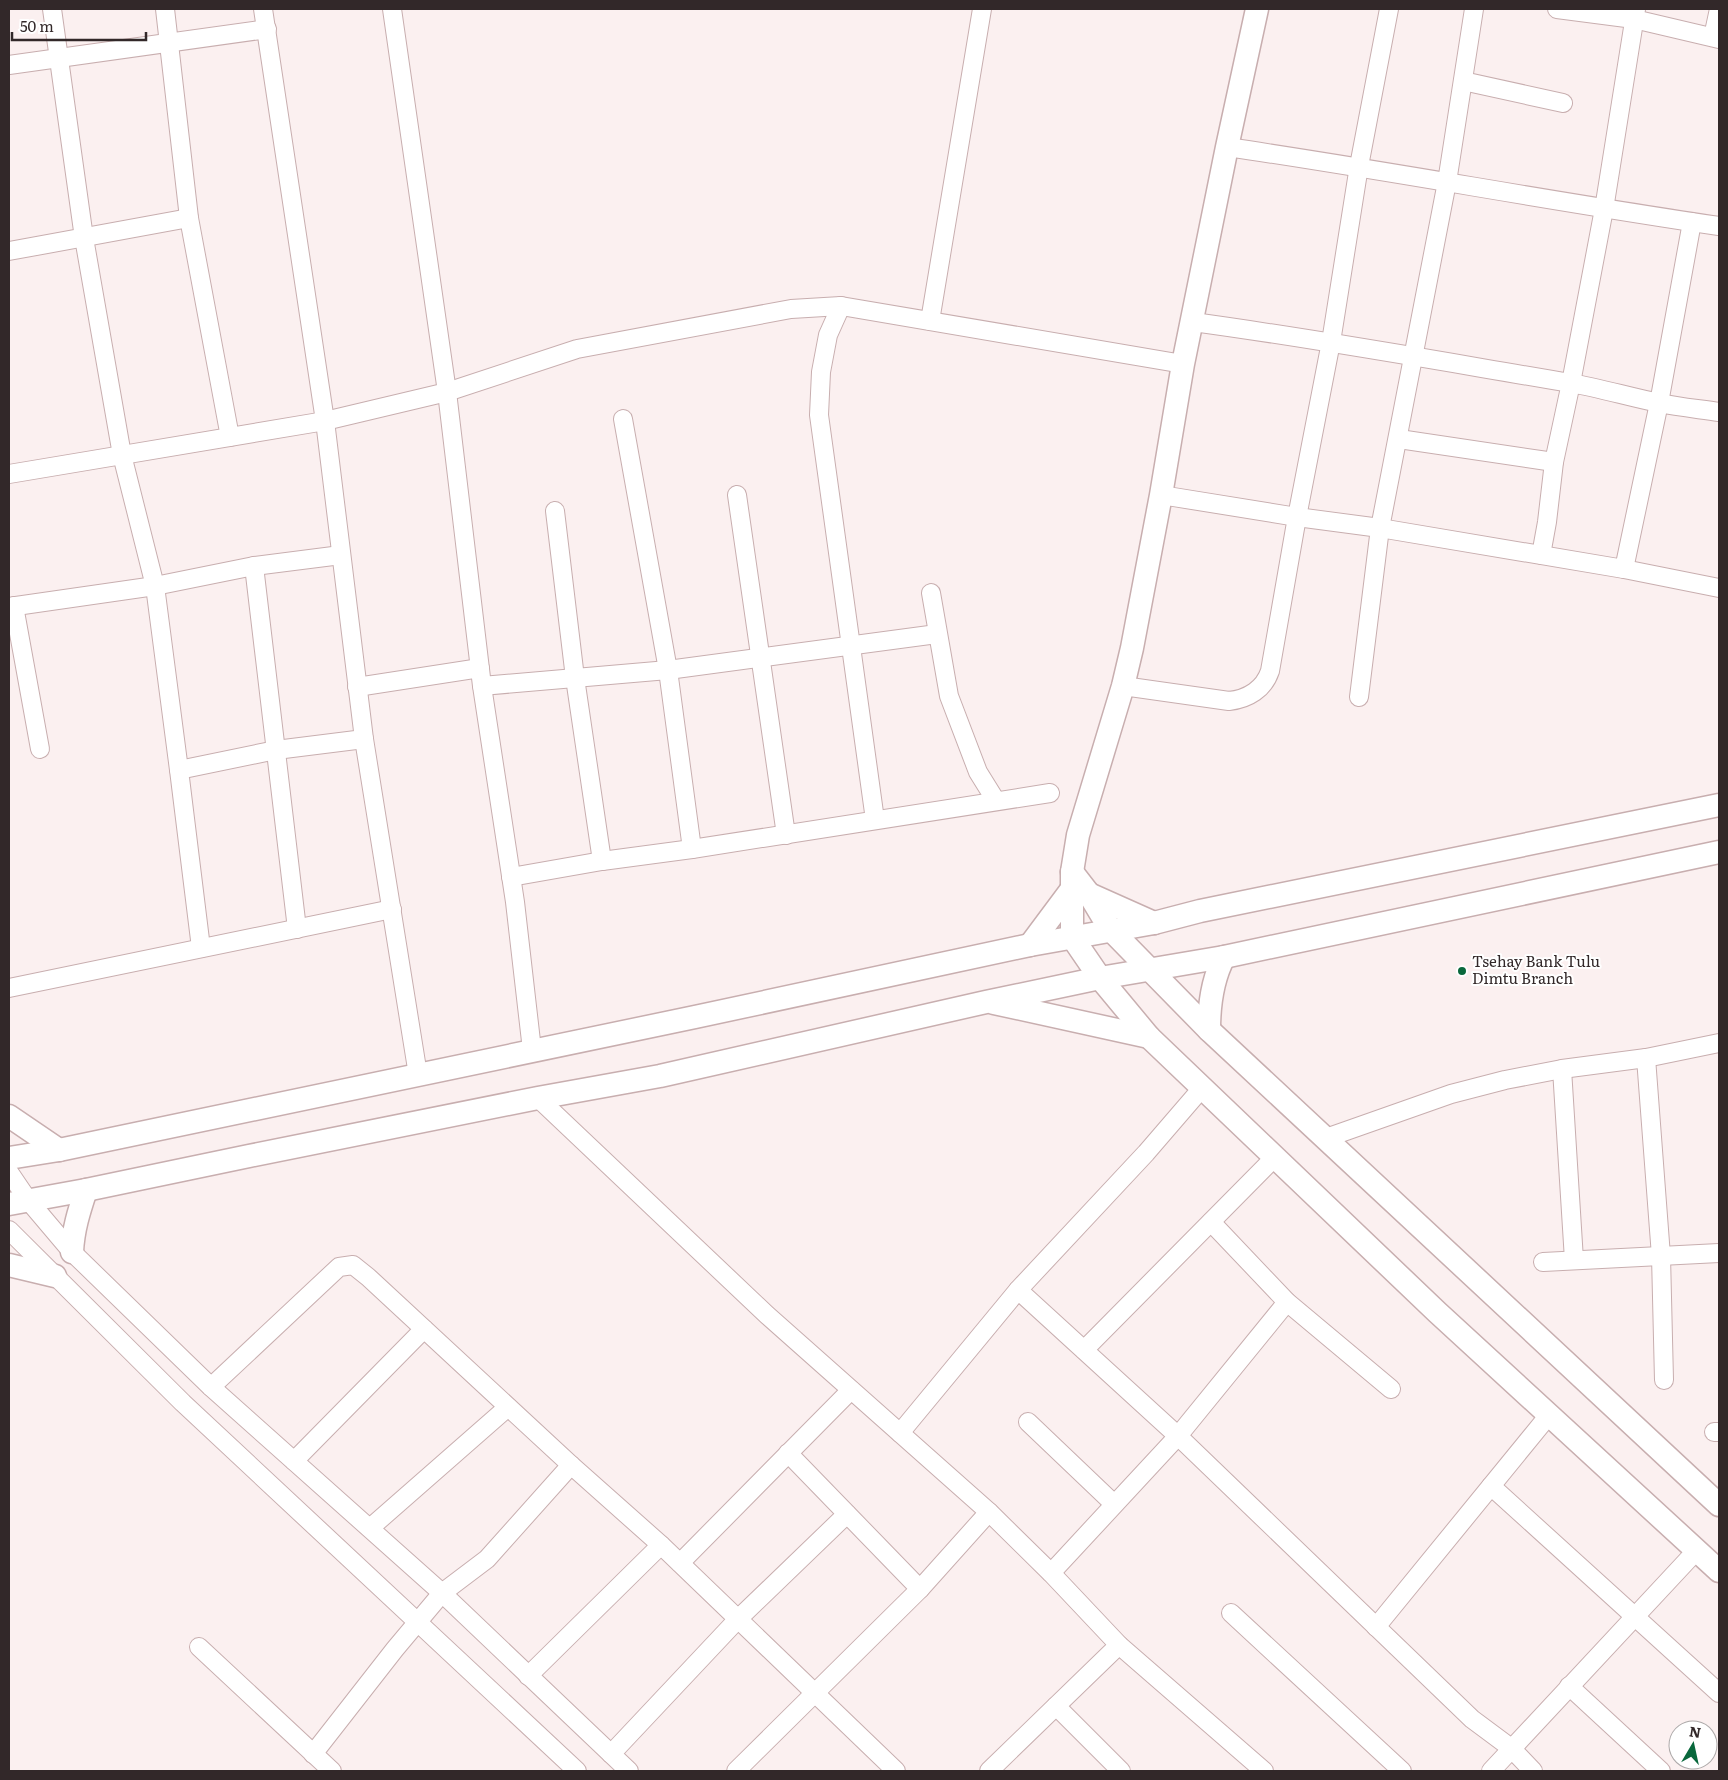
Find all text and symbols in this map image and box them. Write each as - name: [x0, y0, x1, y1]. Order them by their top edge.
- scale bar: [12, 10, 146, 42]
- text: 50 m: [20, 14, 54, 37]
- place label: Tsehay Bank Tulu Dimtu Branch: [1472, 949, 1600, 989]
- marker: Tsehay Bank Tulu Dimtu Branch: [1456, 965, 1468, 977]
- north arrow: [1668, 1720, 1718, 1770]
- text: N: [1688, 1720, 1703, 1742]

